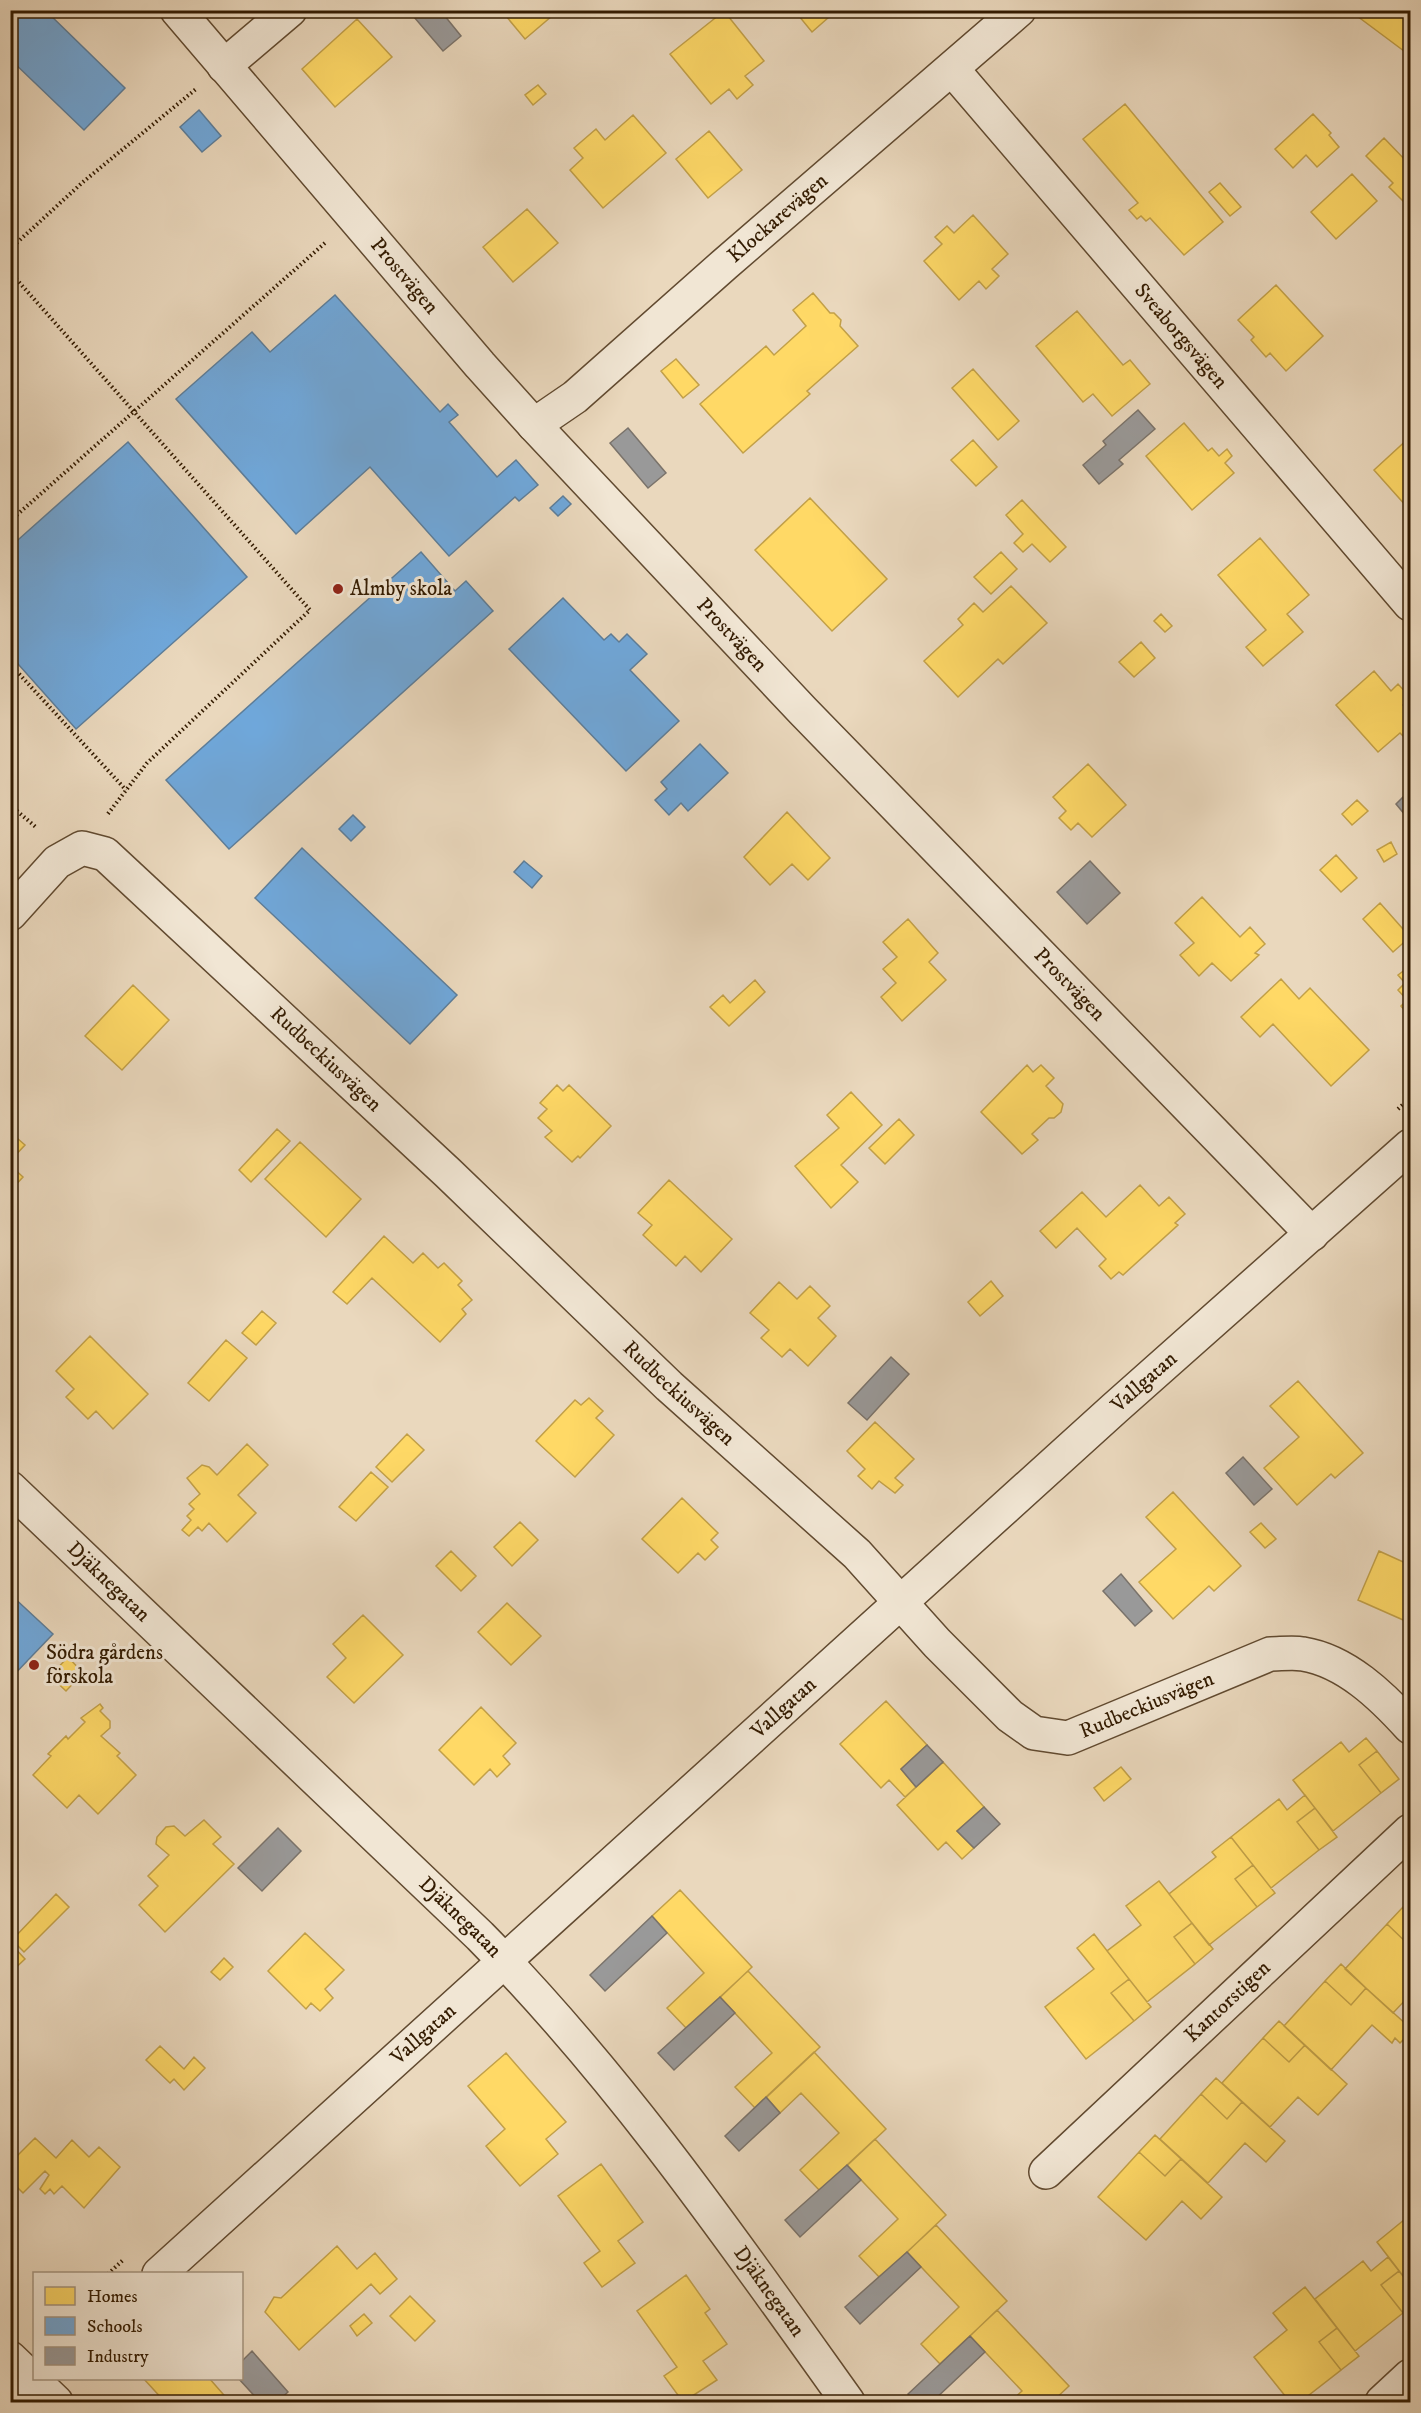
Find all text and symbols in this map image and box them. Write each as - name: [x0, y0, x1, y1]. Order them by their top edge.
- street label: Klockarevägen: [722, 168, 833, 269]
- street label: Prostvägen: [364, 233, 444, 320]
- street label: Sveaborgsvägen: [1129, 278, 1233, 395]
- place label: Almby skola: [350, 576, 452, 602]
- marker: Almby skola: [331, 582, 345, 596]
- street label: Prostvägen: [691, 593, 773, 678]
- street label: Prostvägen: [1028, 943, 1111, 1027]
- street label: Rudbeckiusvägen: [264, 1001, 387, 1118]
- street label: Rudbeckiusvägen: [617, 1335, 740, 1452]
- street label: Vallgatan: [1105, 1346, 1183, 1419]
- street label: Djäknegatan: [61, 1536, 156, 1628]
- place label: Södra gårdens förskola: [46, 1640, 163, 1690]
- marker: Södra gårdens förskola: [27, 1658, 41, 1672]
- street label: Rudbeckiusvägen: [1076, 1666, 1218, 1745]
- street label: Vallgatan: [745, 1672, 822, 1745]
- street label: Djäknegatan: [413, 1871, 507, 1963]
- street label: Kantorstigen: [1179, 1955, 1276, 2048]
- street label: Vallgatan: [385, 1998, 462, 2071]
- street label: Djäknegatan: [728, 2241, 810, 2342]
- legend: [33, 2272, 243, 2380]
- text: Homes: [87, 2286, 138, 2308]
- text: Schools: [87, 2316, 142, 2338]
- text: Industry: [87, 2346, 149, 2368]

